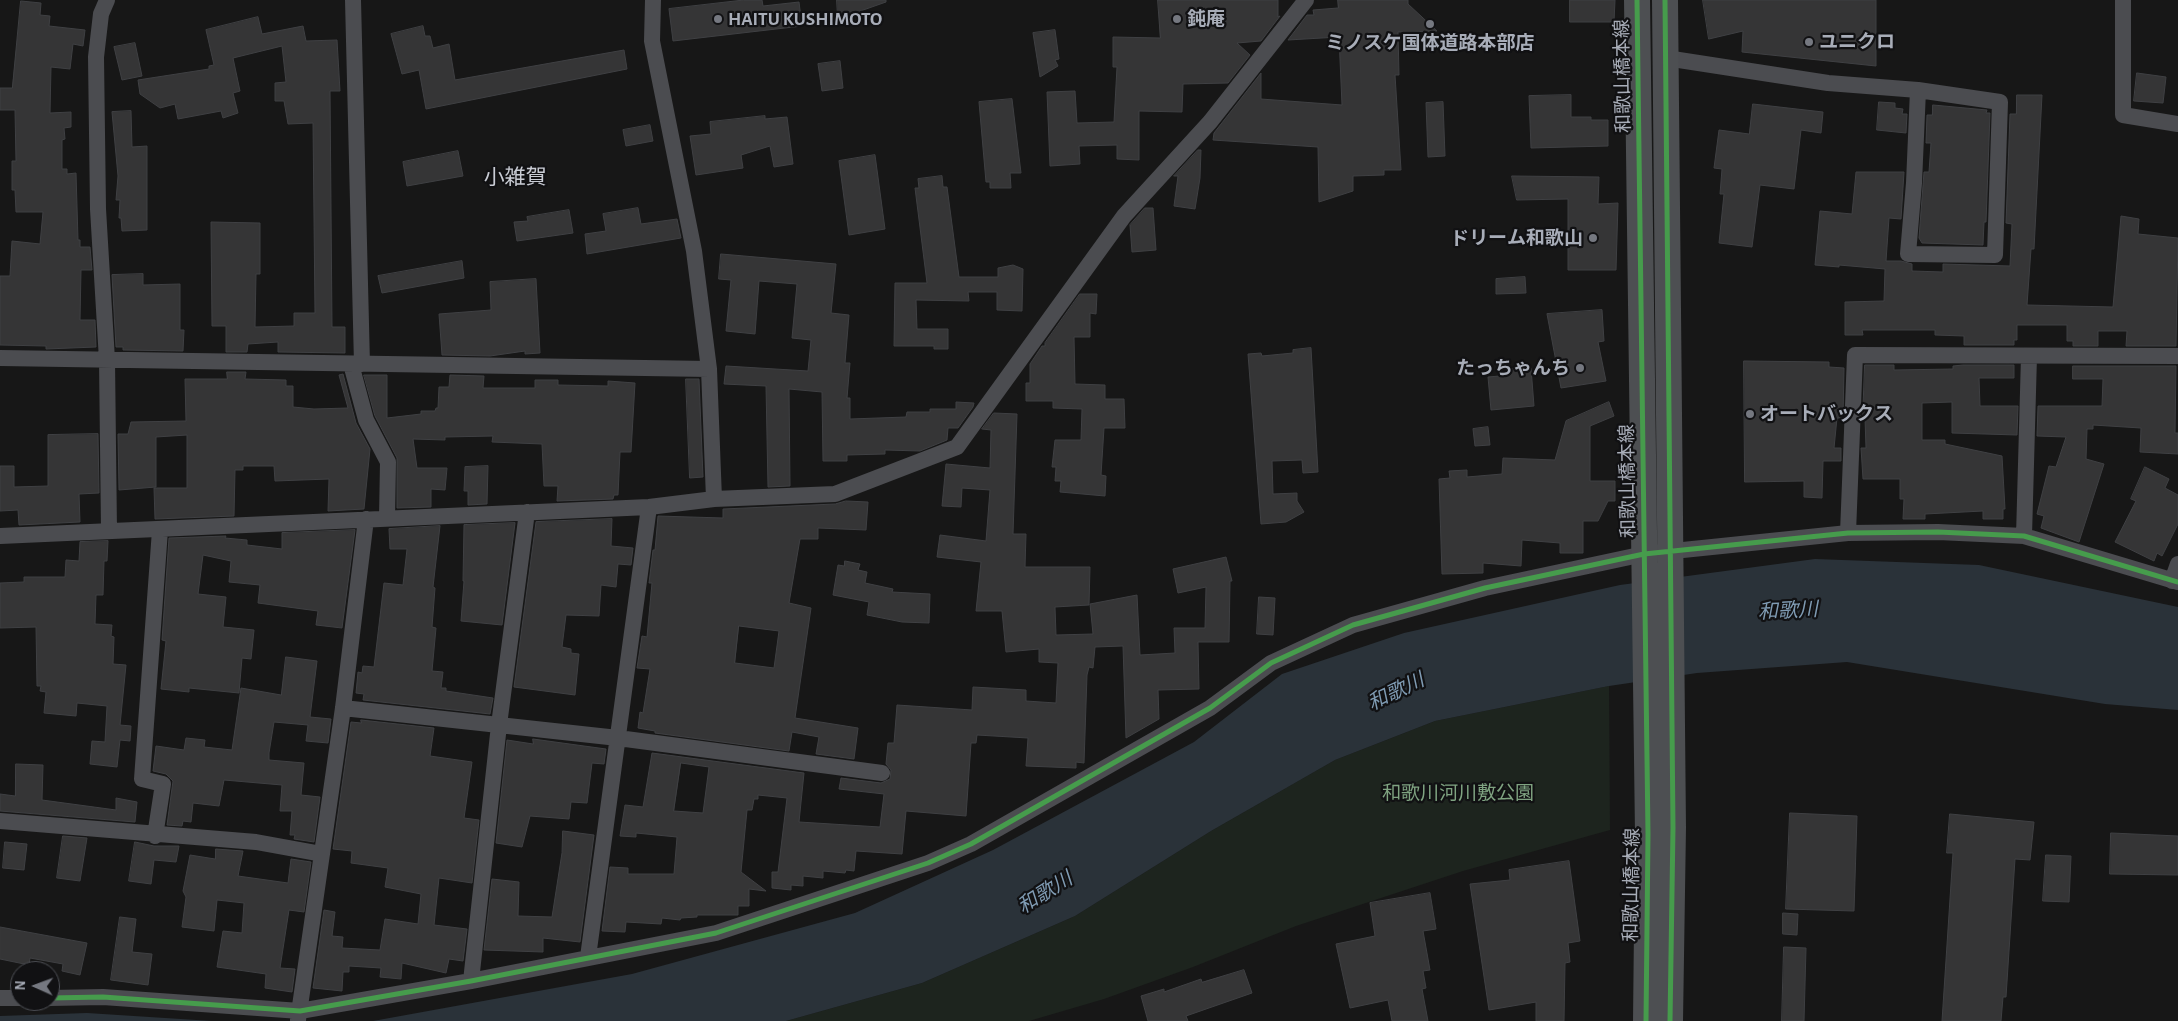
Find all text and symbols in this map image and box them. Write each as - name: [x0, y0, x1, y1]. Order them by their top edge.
- place label: HAITU KUSHIMOTO: [728, 8, 882, 30]
- place label: 鈍庵: [1187, 8, 1225, 30]
- marker: HAITU KUSHIMOTO: [712, 13, 724, 25]
- marker: 鈍庵: [1171, 13, 1183, 25]
- marker: ミノスケ国体道路本部店: [1424, 18, 1436, 30]
- street label: 和歌山橋本線: [1611, 19, 1635, 133]
- place label: ユニクロ: [1819, 31, 1895, 53]
- place label: ミノスケ国体道路本部店: [1326, 32, 1534, 54]
- marker: ユニクロ: [1803, 36, 1815, 48]
- district label: 小雑賀: [484, 165, 546, 191]
- place label: ドリーム和歌山: [1450, 227, 1583, 249]
- marker: ドリーム和歌山: [1587, 232, 1599, 244]
- place label: たっちゃんち: [1456, 357, 1570, 379]
- marker: たっちゃんち: [1574, 362, 1586, 374]
- place label: オートバックス: [1760, 403, 1893, 425]
- marker: オートバックス: [1744, 408, 1756, 420]
- street label: 和歌山橋本線: [1616, 424, 1640, 538]
- water label: 和歌川: [1757, 597, 1819, 625]
- water label: 和歌川: [1364, 668, 1428, 716]
- park label: 和歌川河川敷公園: [1382, 782, 1534, 804]
- street label: 和歌山橋本線: [1620, 828, 1644, 942]
- water label: 和歌川: [1013, 867, 1077, 919]
- north arrow: [10, 961, 60, 1011]
- text: N: [14, 980, 28, 991]

